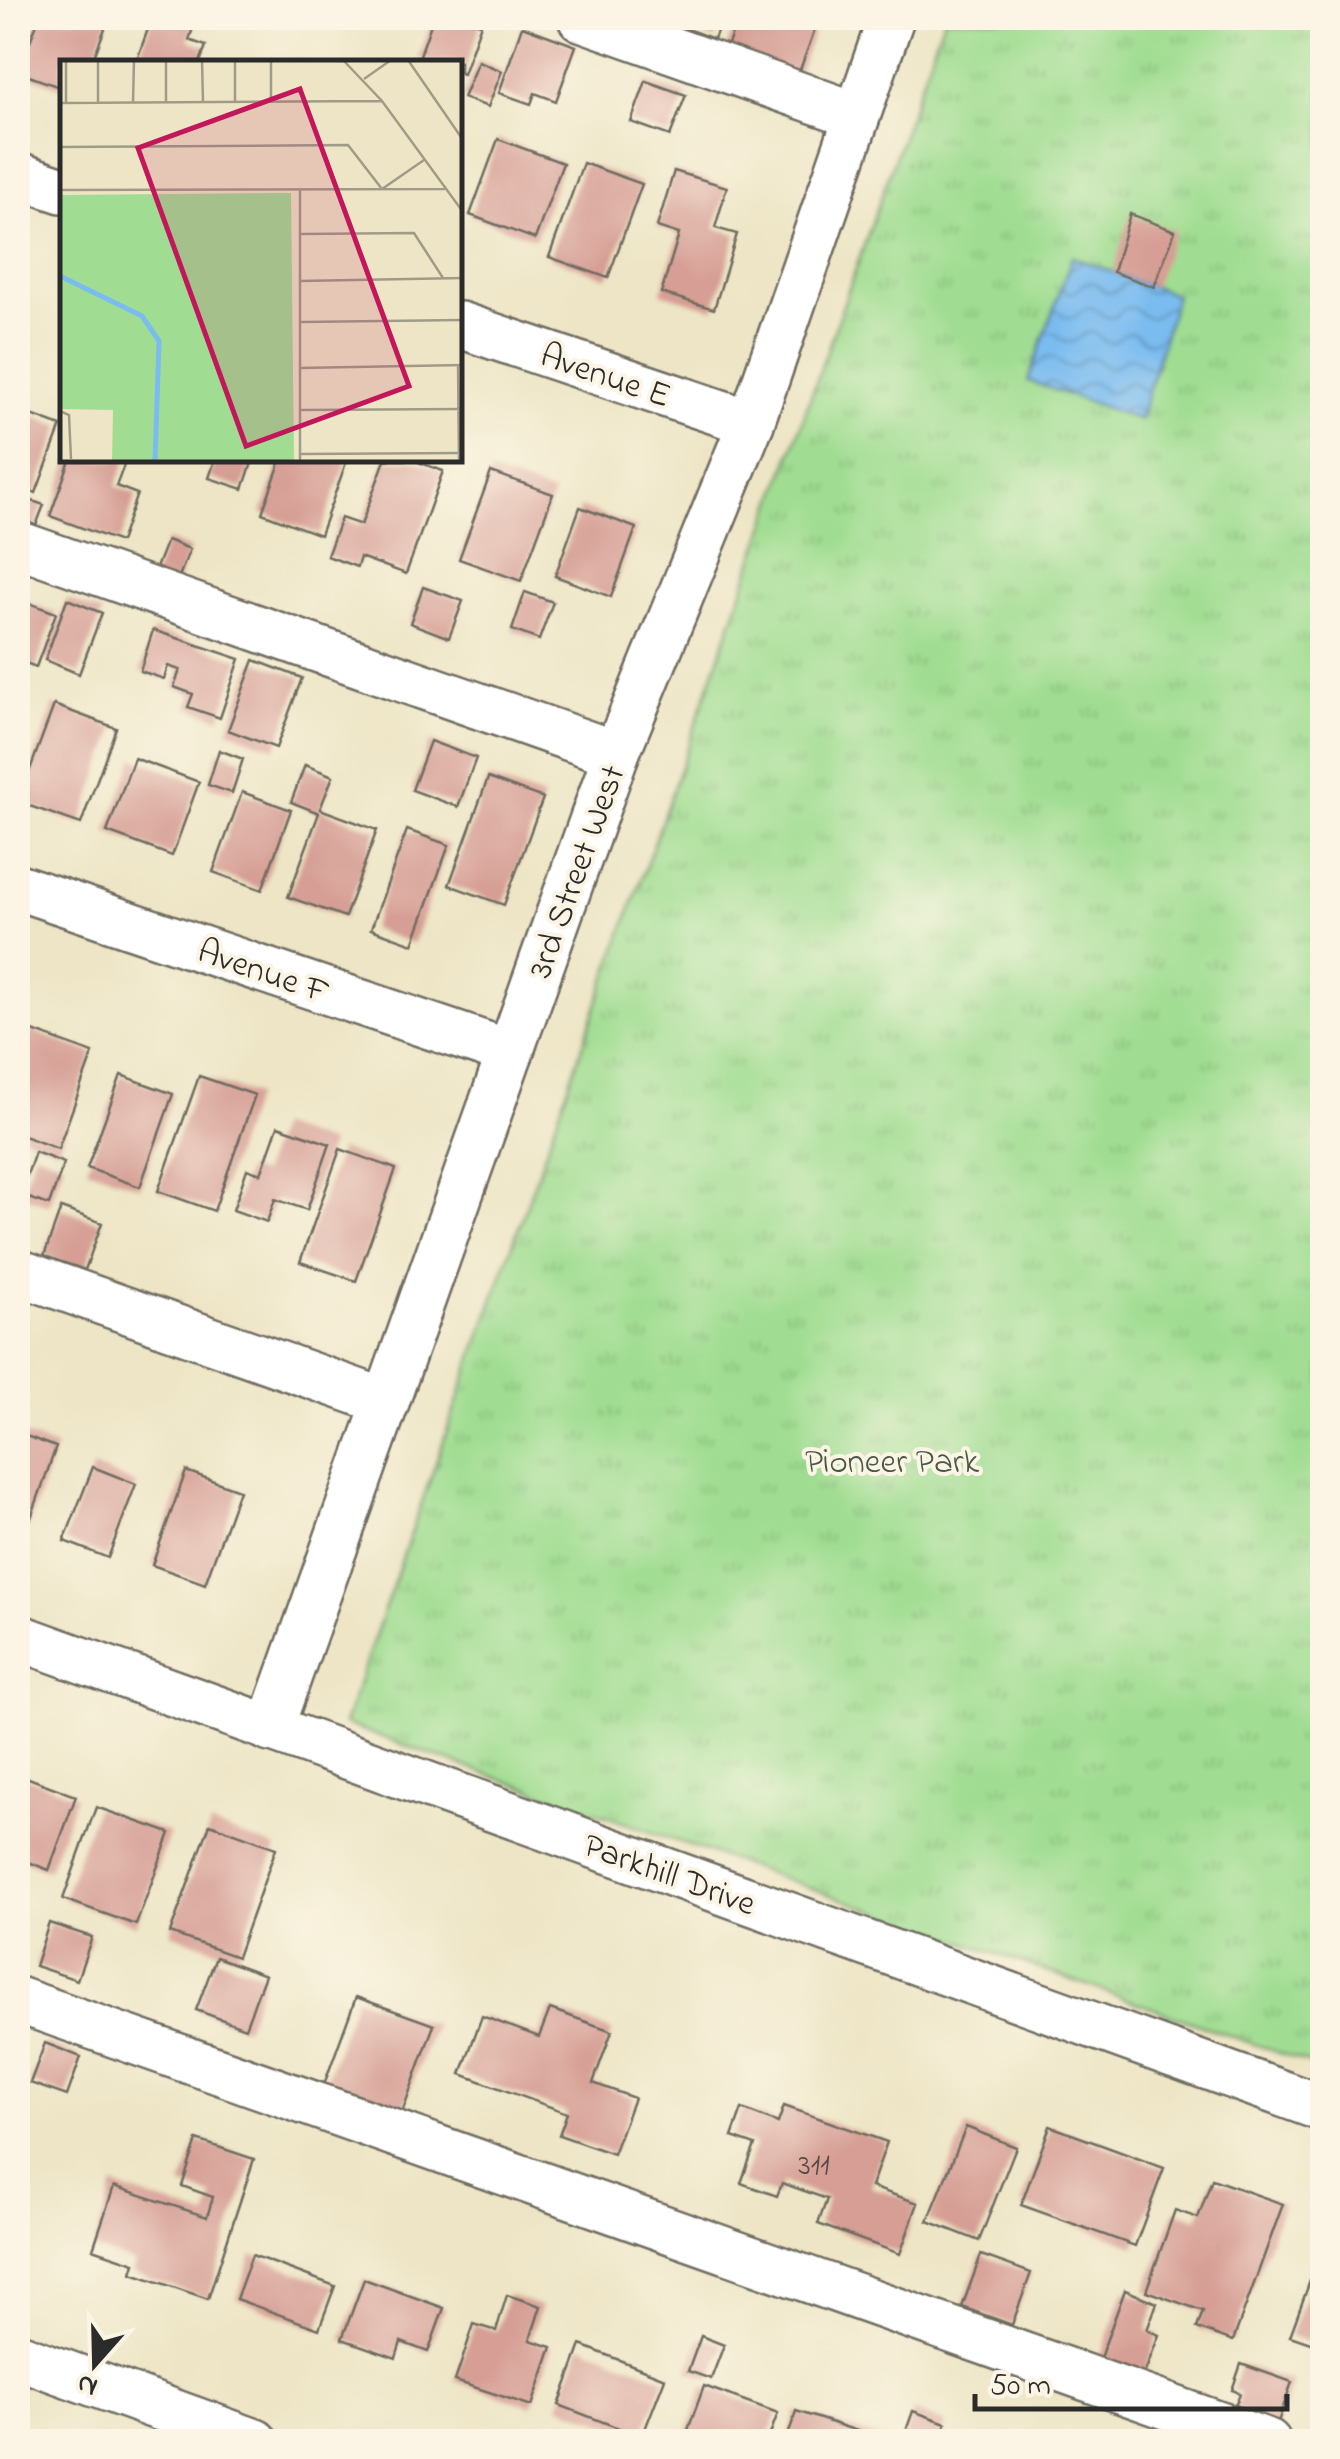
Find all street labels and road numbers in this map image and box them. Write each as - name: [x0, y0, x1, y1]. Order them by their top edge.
- street label: Avenue E: [533, 331, 677, 423]
- street label: 3rd Street West: [516, 758, 640, 986]
- street label: Avenue F: [190, 927, 336, 1020]
- street label: Parkhill Drive: [576, 1822, 762, 1931]

